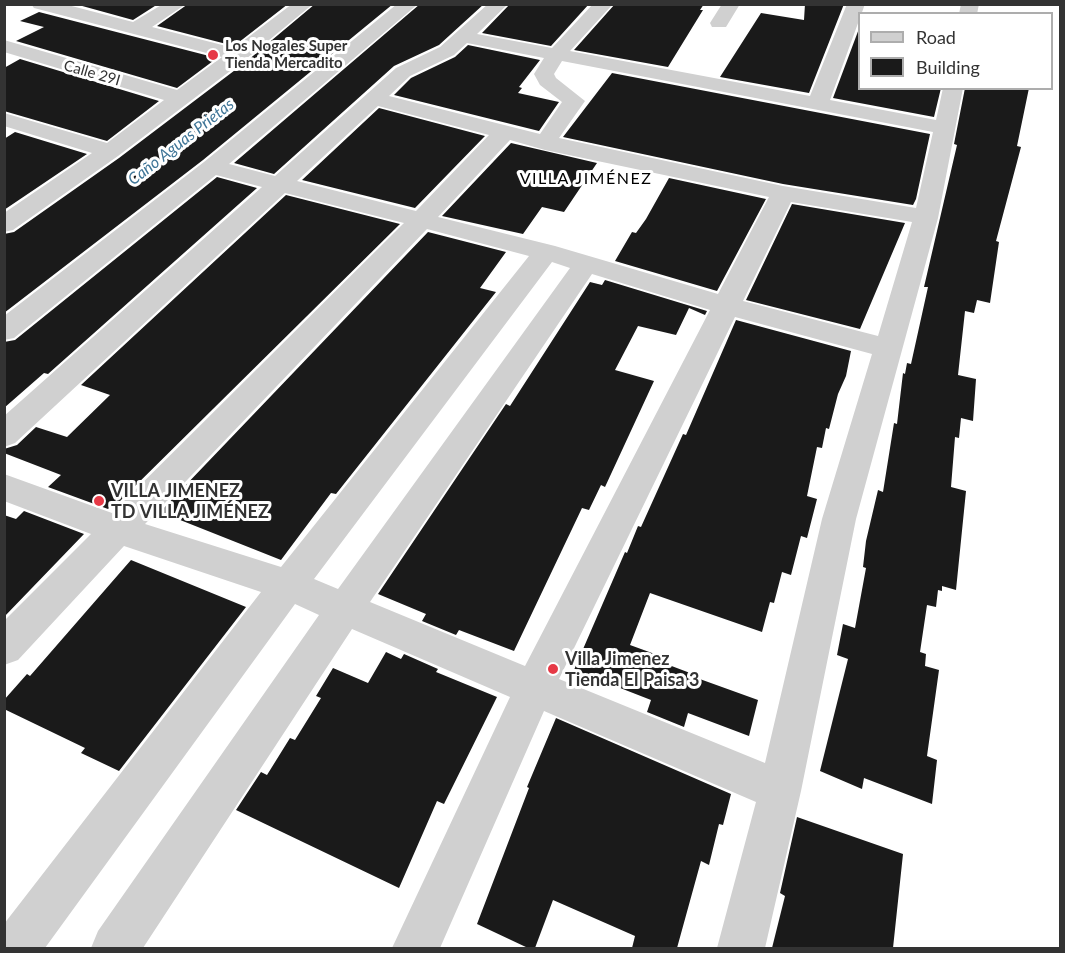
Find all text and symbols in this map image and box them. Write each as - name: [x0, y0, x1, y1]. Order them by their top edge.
- legend: [858, 12, 1053, 90]
- text: Road: [916, 26, 956, 48]
- place label: Los Nogales Super Tienda Mercadito: [225, 37, 347, 72]
- marker: Los Nogales Super Tienda Mercadito: [206, 48, 220, 62]
- street label: Calle 29I: [62, 56, 122, 90]
- text: Building: [916, 56, 980, 78]
- water label: Caño Aguas Prietas: [124, 95, 238, 189]
- district label: VILLA JIMÉNEZ: [520, 169, 652, 189]
- place label: VILLA JIMENEZ TD VILLA JIMÉNEZ: [111, 480, 269, 522]
- marker: VILLA JIMENEZ TD VILLA JIMÉNEZ: [92, 494, 106, 508]
- place label: Villa Jimenez Tienda El Paisa 3: [565, 648, 699, 690]
- marker: Villa Jimenez Tienda El Paisa 3: [546, 662, 560, 676]

